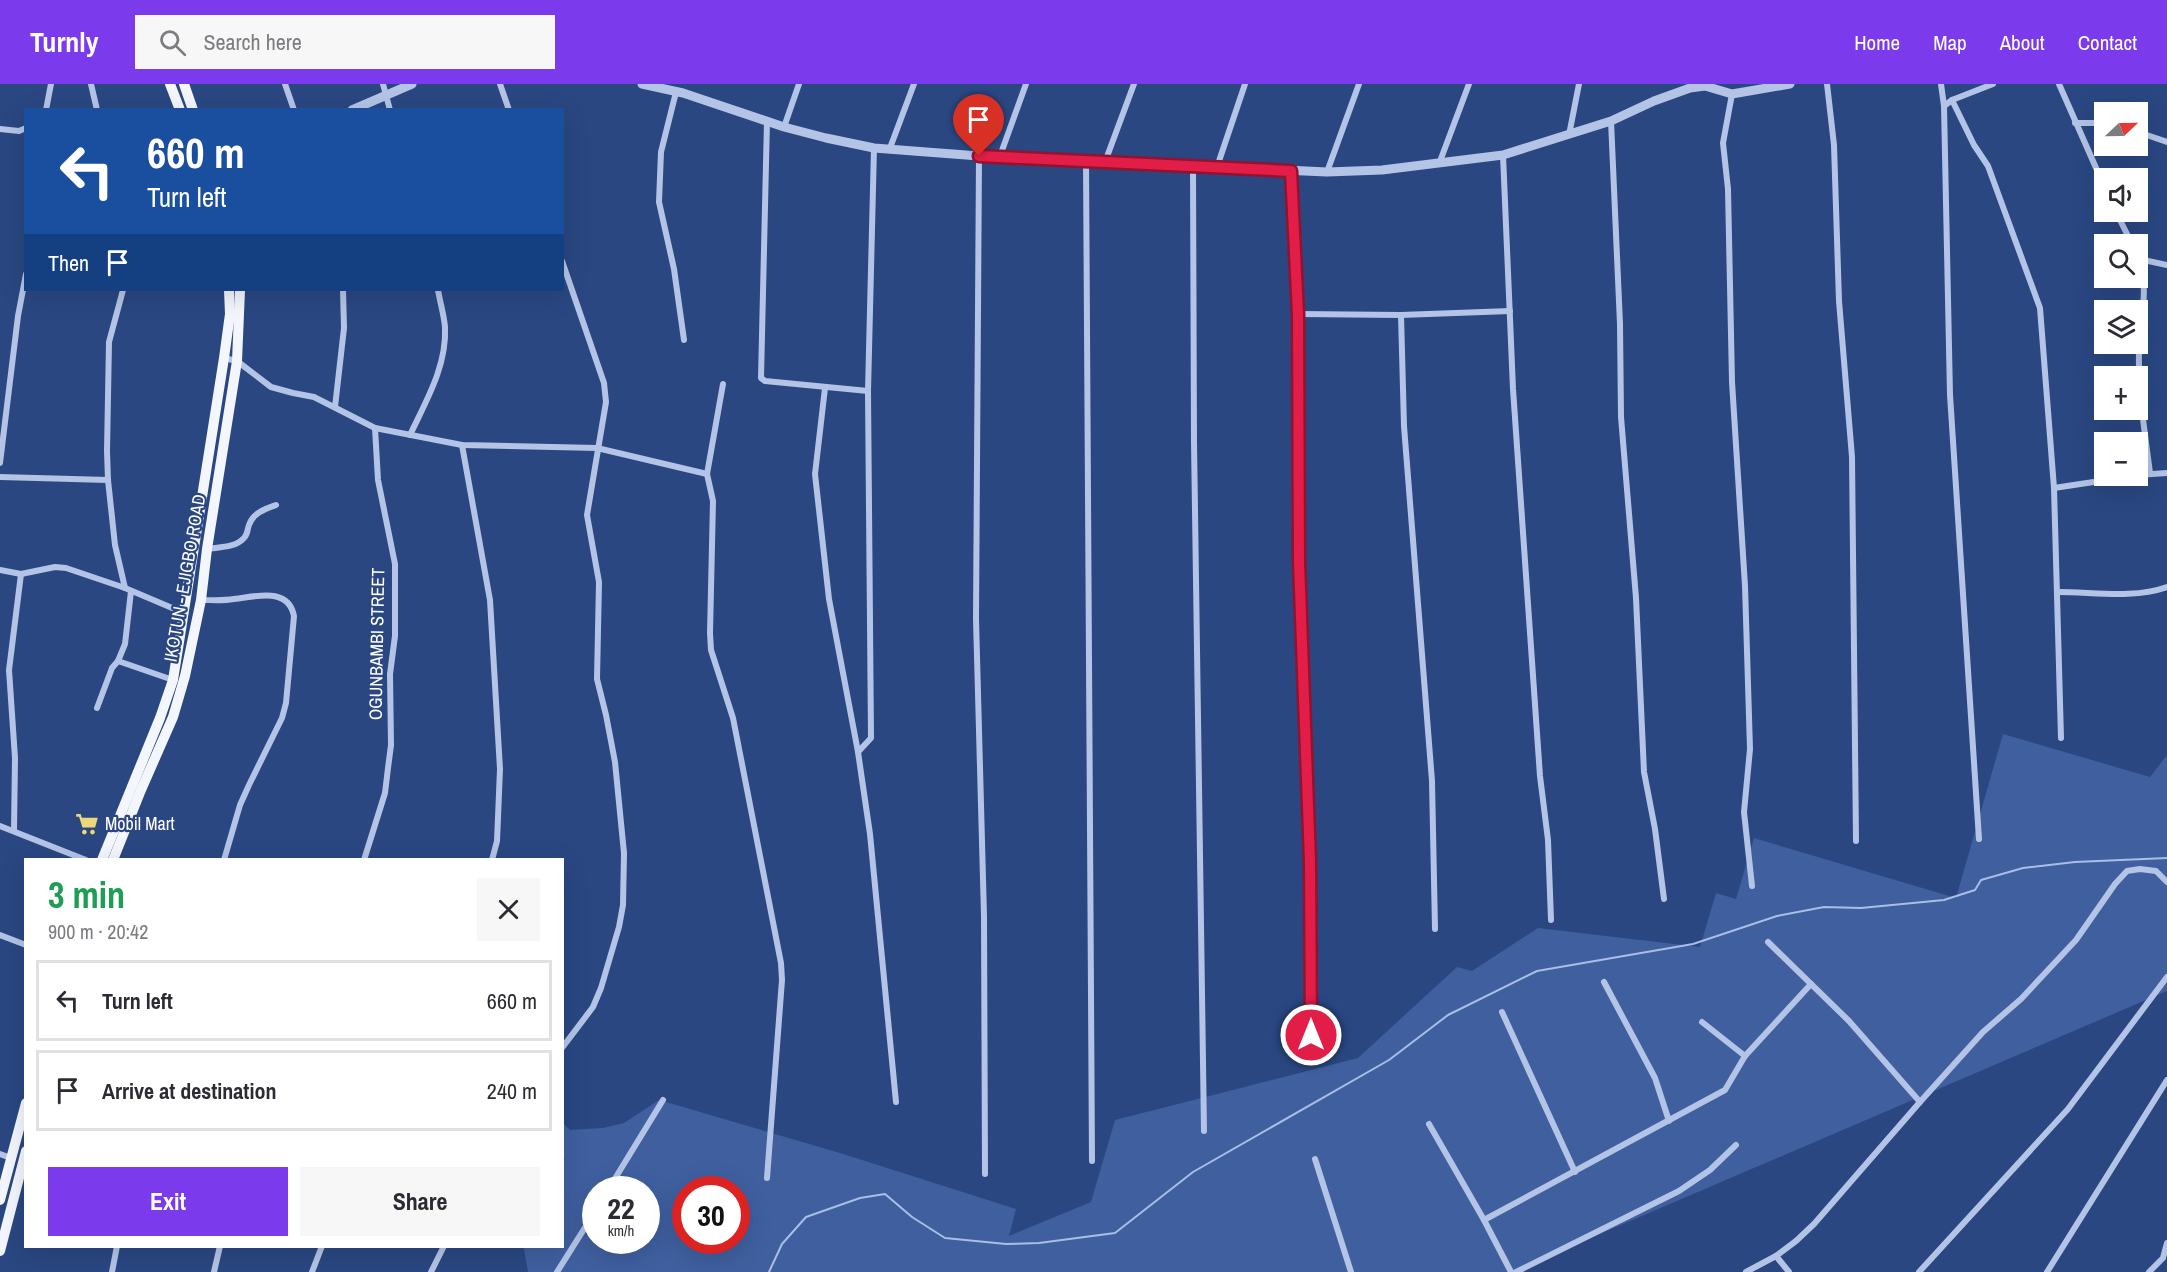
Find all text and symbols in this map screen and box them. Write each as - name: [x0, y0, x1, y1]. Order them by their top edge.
- search box: [135, 15, 555, 69]
- text: Turnly: [30, 23, 99, 61]
- icon: search: [156, 26, 189, 59]
- text: Search here: [204, 27, 302, 57]
- text: Home: [1854, 28, 1900, 57]
- text: Map: [1933, 28, 1967, 57]
- text: About: [2000, 28, 2045, 57]
- text: Contact: [2078, 28, 2137, 57]
- pin: [953, 94, 1004, 156]
- north arrow: [2094, 102, 2148, 156]
- map controls: [2094, 102, 2148, 486]
- icon: arrive: [962, 103, 995, 136]
- text: 660 m: [147, 125, 245, 181]
- icon: left: [48, 132, 126, 210]
- button: sound: [2094, 168, 2148, 222]
- text: Turn left: [147, 179, 226, 215]
- button: search: [2094, 234, 2148, 288]
- icon: arrive: [101, 246, 134, 279]
- text: Then: [48, 248, 89, 278]
- button: layers: [2094, 300, 2148, 354]
- button: +: [2094, 366, 2148, 420]
- button: −: [2094, 432, 2148, 486]
- street label: IKOTUN - EJIGBO ROAD: [157, 492, 212, 664]
- street label: OGUNBAMBI STREET: [363, 568, 390, 720]
- supermarket icon: Mobil Mart: [74, 811, 100, 837]
- place label: Mobil Mart: [105, 811, 175, 836]
- text: 3 min: [48, 871, 125, 919]
- button: close: [477, 878, 540, 941]
- text: 900 m · 20:42: [48, 918, 148, 945]
- icon: left: [51, 984, 84, 1017]
- text: Turn left: [102, 986, 173, 1016]
- text: 660 m: [487, 986, 537, 1016]
- position arrow: [1279, 1003, 1343, 1067]
- icon: arrive: [51, 1074, 84, 1107]
- text: Arrive at destination: [102, 1076, 276, 1106]
- text: 240 m: [487, 1076, 537, 1106]
- button: Exit: [48, 1167, 288, 1236]
- button: Share: [300, 1167, 540, 1236]
- speed limit sign: 30: [672, 1176, 750, 1254]
- text: 22: [607, 1188, 635, 1228]
- text: km/h: [608, 1220, 634, 1241]

